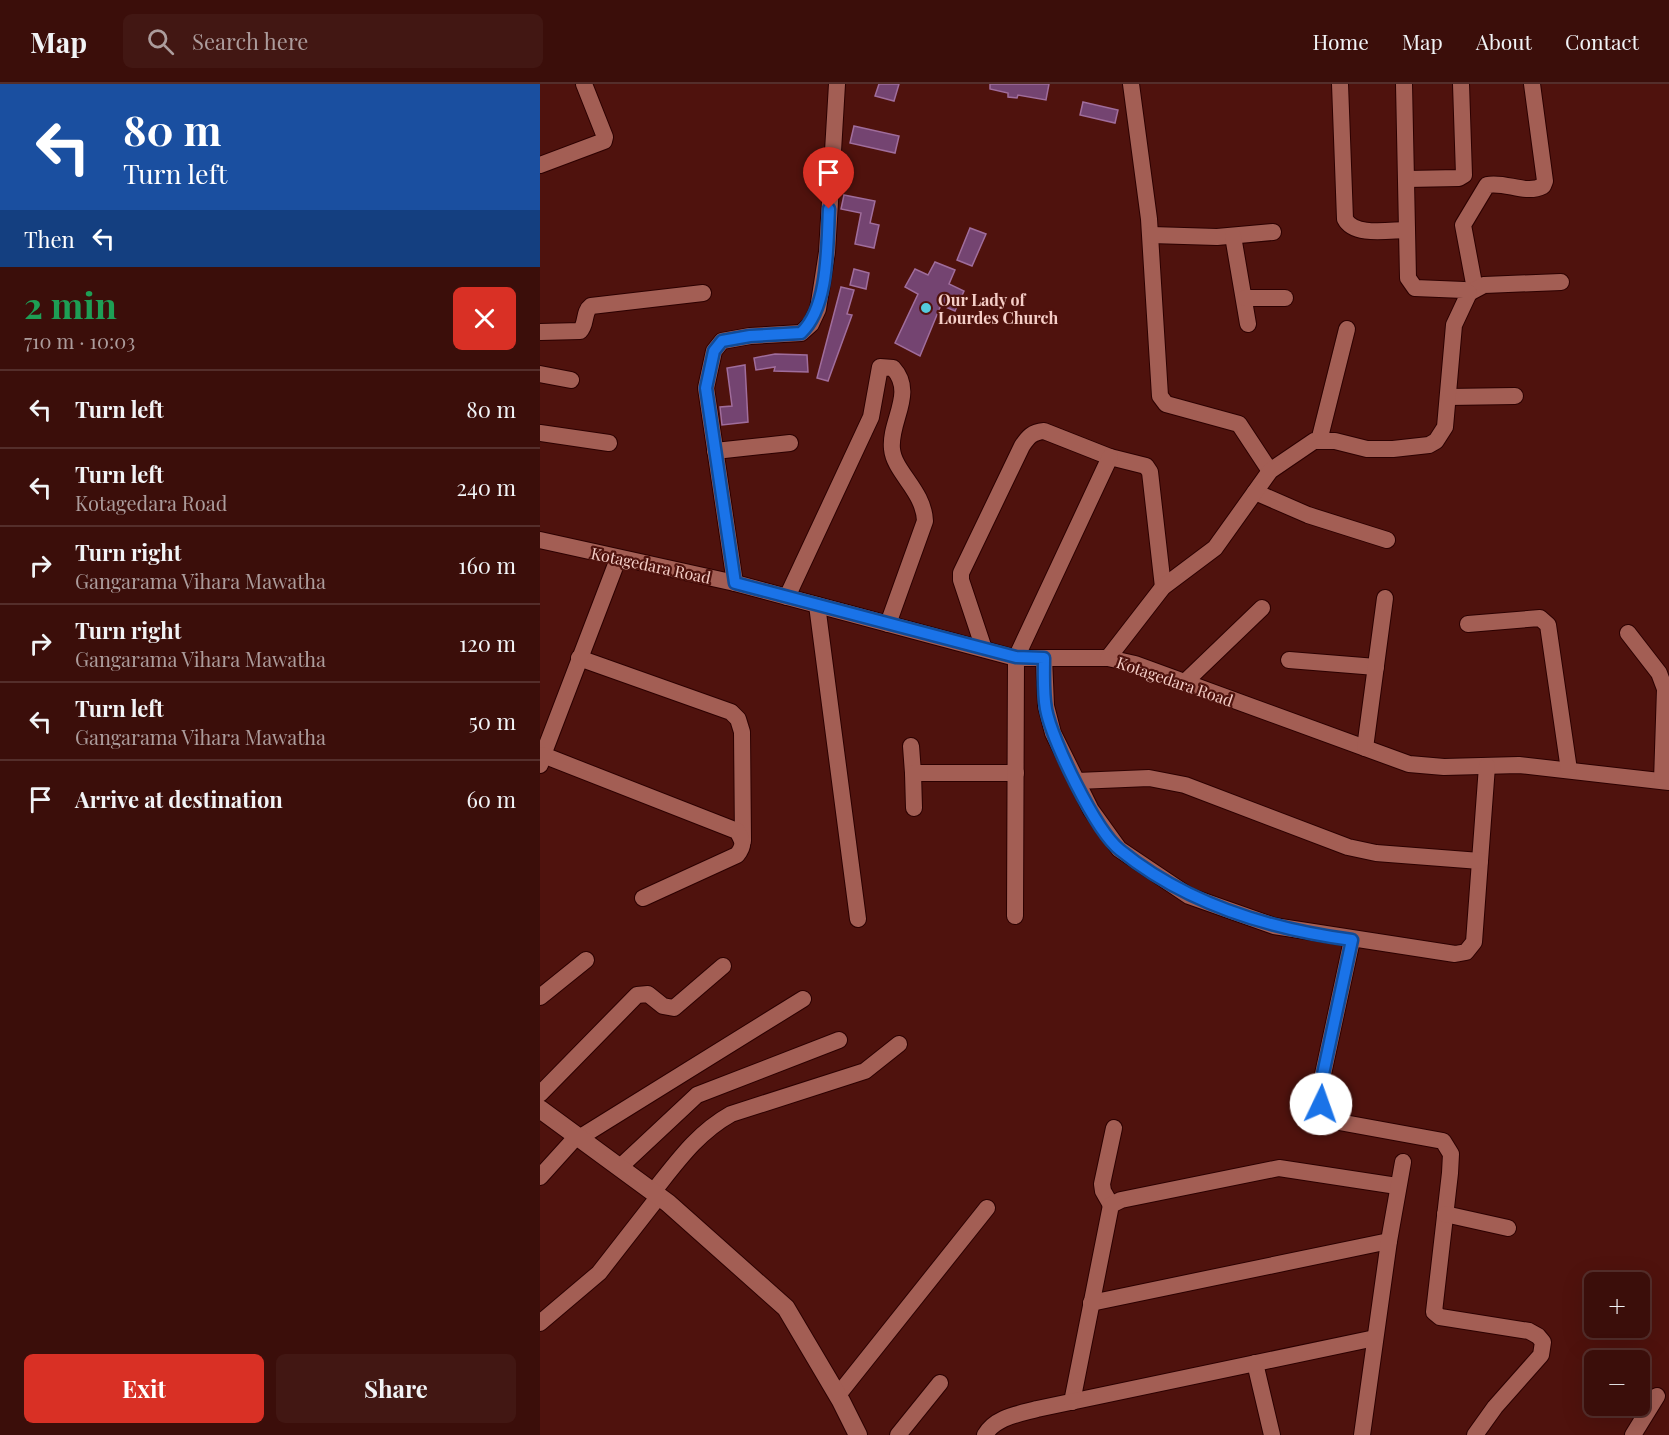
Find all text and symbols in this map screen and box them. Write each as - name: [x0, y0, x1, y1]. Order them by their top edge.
- search box: [123, 14, 543, 68]
- text: Map: [30, 23, 87, 60]
- icon: search: [144, 25, 177, 58]
- text: Search here: [192, 26, 308, 56]
- text: Home: [1313, 27, 1369, 55]
- text: Map: [1402, 27, 1443, 55]
- text: About: [1476, 27, 1532, 55]
- text: Contact: [1565, 27, 1639, 55]
- text: 80 m: [123, 101, 221, 157]
- icon: left: [24, 108, 102, 186]
- pin: [803, 147, 854, 209]
- text: Turn left: [123, 155, 227, 191]
- icon: arrive: [812, 156, 845, 189]
- icon: left: [87, 222, 120, 255]
- text: Then: [24, 224, 75, 254]
- text: 2 min: [24, 280, 117, 328]
- button: close: [453, 287, 516, 350]
- place label: Our Lady of Lourdes Church: [938, 289, 1058, 328]
- marker: Our Lady of Lourdes Church: [919, 301, 933, 315]
- text: 710 m · 10:03: [24, 327, 135, 354]
- icon: left: [24, 393, 57, 426]
- text: Turn left: [75, 394, 164, 424]
- text: 80 m: [466, 394, 516, 424]
- text: Turn left: [75, 459, 164, 489]
- icon: left: [24, 471, 57, 504]
- text: 240 m: [456, 472, 516, 502]
- text: Kotagedara Road: [75, 489, 227, 516]
- text: Turn right: [75, 537, 181, 567]
- street label: Kotagedara Road: [589, 542, 713, 588]
- icon: right: [24, 549, 57, 582]
- text: 160 m: [458, 550, 516, 580]
- text: Gangarama Vihara Mawatha: [75, 567, 326, 594]
- text: Turn right: [75, 615, 181, 645]
- icon: right: [24, 627, 57, 660]
- text: 120 m: [459, 628, 516, 658]
- text: Gangarama Vihara Mawatha: [75, 645, 326, 672]
- street label: Kotagedara Road: [1114, 651, 1236, 711]
- text: Turn left: [75, 693, 164, 723]
- icon: left: [24, 705, 57, 738]
- text: 50 m: [469, 706, 516, 736]
- text: Gangarama Vihara Mawatha: [75, 723, 326, 750]
- icon: arrive: [24, 783, 57, 816]
- text: Arrive at destination: [75, 784, 283, 814]
- text: 60 m: [466, 784, 516, 814]
- position arrow: [1289, 1072, 1353, 1136]
- map controls: [1584, 1272, 1650, 1416]
- button: +: [1584, 1272, 1650, 1338]
- button: −: [1584, 1350, 1650, 1416]
- button: Exit: [24, 1354, 264, 1423]
- button: Share: [276, 1354, 516, 1423]

